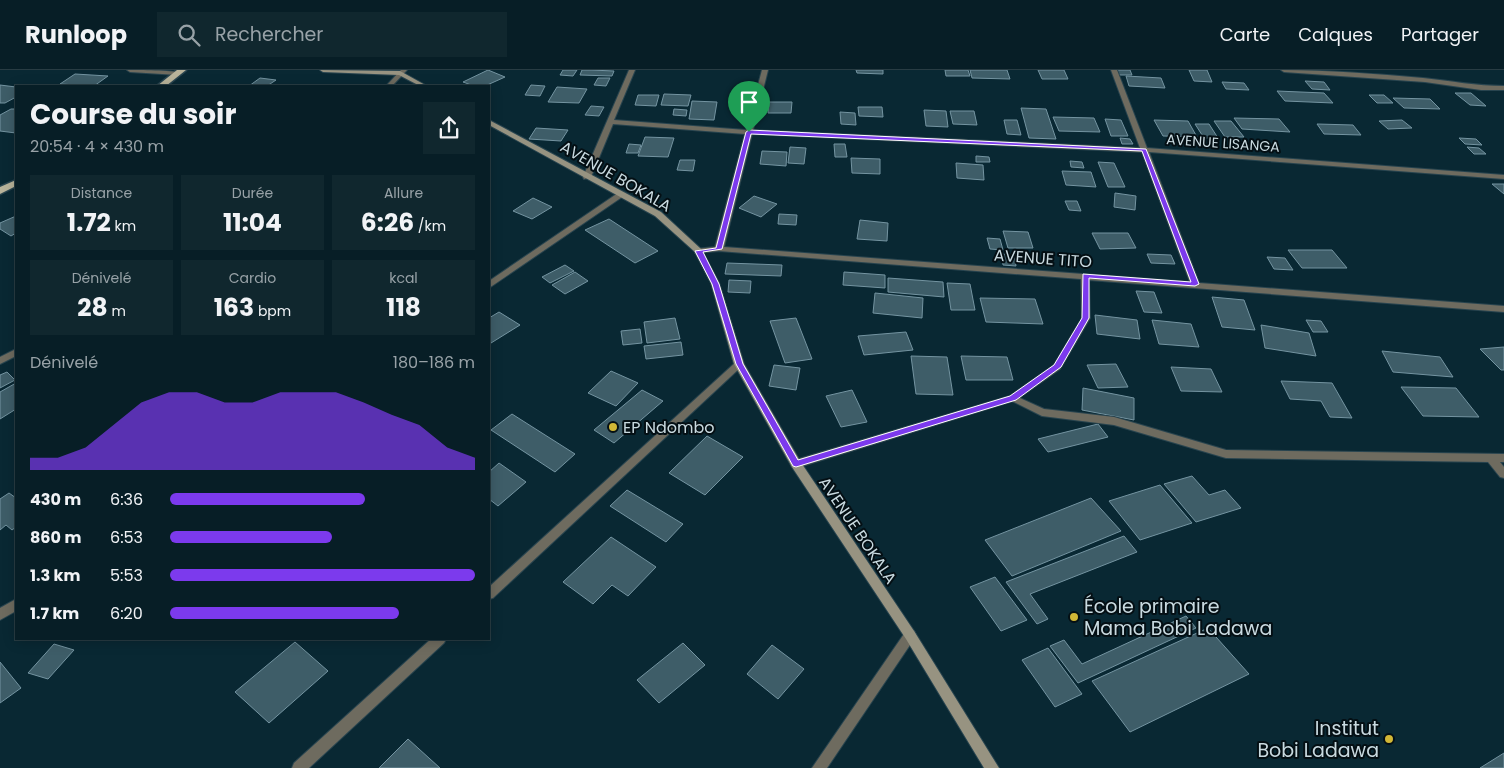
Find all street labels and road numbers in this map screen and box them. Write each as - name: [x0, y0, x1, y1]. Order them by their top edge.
- street label: AVENUE LISANGA: [1166, 129, 1280, 157]
- street label: AVENUE BOKALA: [556, 135, 676, 218]
- street label: AVENUE TITO: [993, 244, 1093, 273]
- street label: AVENUE BOKALA: [813, 472, 902, 589]

